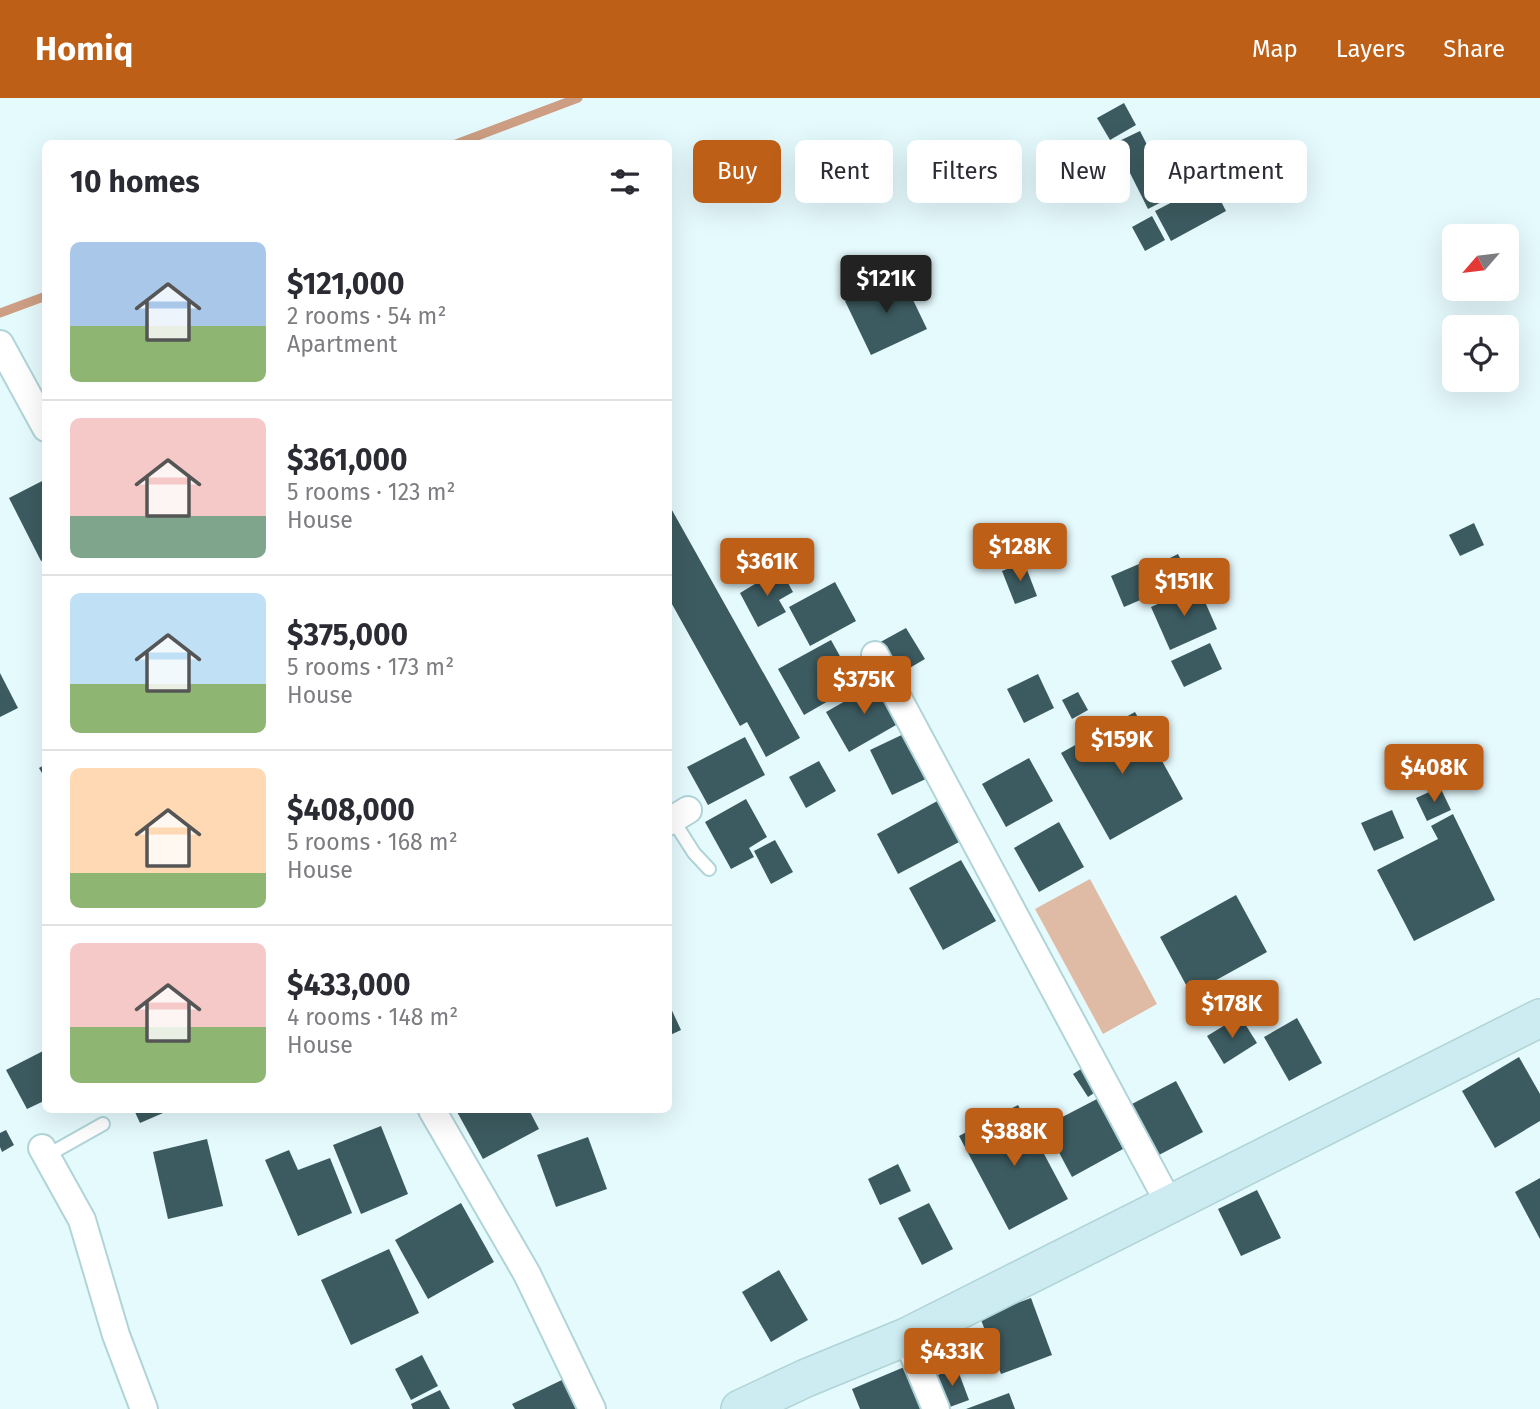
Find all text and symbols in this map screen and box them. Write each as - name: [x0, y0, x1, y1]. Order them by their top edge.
- text: Homiq: [35, 29, 133, 69]
- text: Map: [1252, 35, 1298, 63]
- text: Layers: [1336, 35, 1405, 63]
- text: Share: [1443, 35, 1505, 63]
- chip: Buy: [693, 140, 781, 203]
- chip: Rent: [795, 140, 893, 203]
- chip: Filters: [907, 140, 1022, 203]
- chip: New: [1036, 140, 1130, 203]
- chip: Apartment: [1144, 140, 1307, 203]
- icon: filters: [606, 163, 644, 201]
- text: 10 homes: [70, 164, 200, 200]
- north arrow: [1442, 224, 1519, 301]
- map controls: [1442, 224, 1519, 392]
- pin: $121K: [837, 256, 935, 315]
- text: $121K: [856, 264, 916, 292]
- text: $121,000: [287, 266, 405, 302]
- icon: home: [126, 270, 210, 354]
- text: 2 rooms · 54 m²: [287, 302, 446, 330]
- button: locate: [1442, 315, 1519, 392]
- text: Apartment: [287, 330, 397, 358]
- text: $361,000: [287, 442, 408, 478]
- icon: home: [126, 446, 210, 530]
- text: 5 rooms · 123 m²: [287, 478, 455, 506]
- text: House: [287, 506, 353, 534]
- pin: $128K: [971, 524, 1069, 583]
- text: $128K: [989, 532, 1051, 560]
- pin: $361K: [718, 538, 816, 598]
- text: $361K: [736, 547, 798, 575]
- pin: $151K: [1135, 559, 1233, 618]
- text: $151K: [1155, 567, 1213, 595]
- text: $375,000: [287, 617, 408, 653]
- icon: home: [126, 621, 210, 705]
- text: 5 rooms · 173 m²: [287, 653, 454, 681]
- pin: $375K: [815, 656, 913, 716]
- text: $375K: [833, 665, 895, 693]
- text: House: [287, 681, 353, 709]
- pin: $159K: [1073, 716, 1171, 776]
- text: $159K: [1091, 725, 1153, 753]
- pin: $408K: [1385, 744, 1483, 804]
- text: $408K: [1401, 753, 1468, 781]
- text: $408,000: [287, 792, 415, 828]
- icon: home: [126, 796, 210, 880]
- text: 5 rooms · 168 m²: [287, 828, 458, 856]
- text: House: [287, 856, 353, 884]
- text: $433,000: [287, 967, 411, 1003]
- icon: home: [126, 971, 210, 1055]
- pin: $178K: [1183, 981, 1281, 1040]
- text: $178K: [1202, 989, 1262, 1017]
- text: 4 rooms · 148 m²: [287, 1003, 458, 1031]
- text: House: [287, 1031, 353, 1059]
- pin: $388K: [965, 1108, 1063, 1168]
- text: $388K: [981, 1117, 1047, 1145]
- pin: $433K: [903, 1328, 1001, 1388]
- text: $433K: [920, 1337, 984, 1365]

